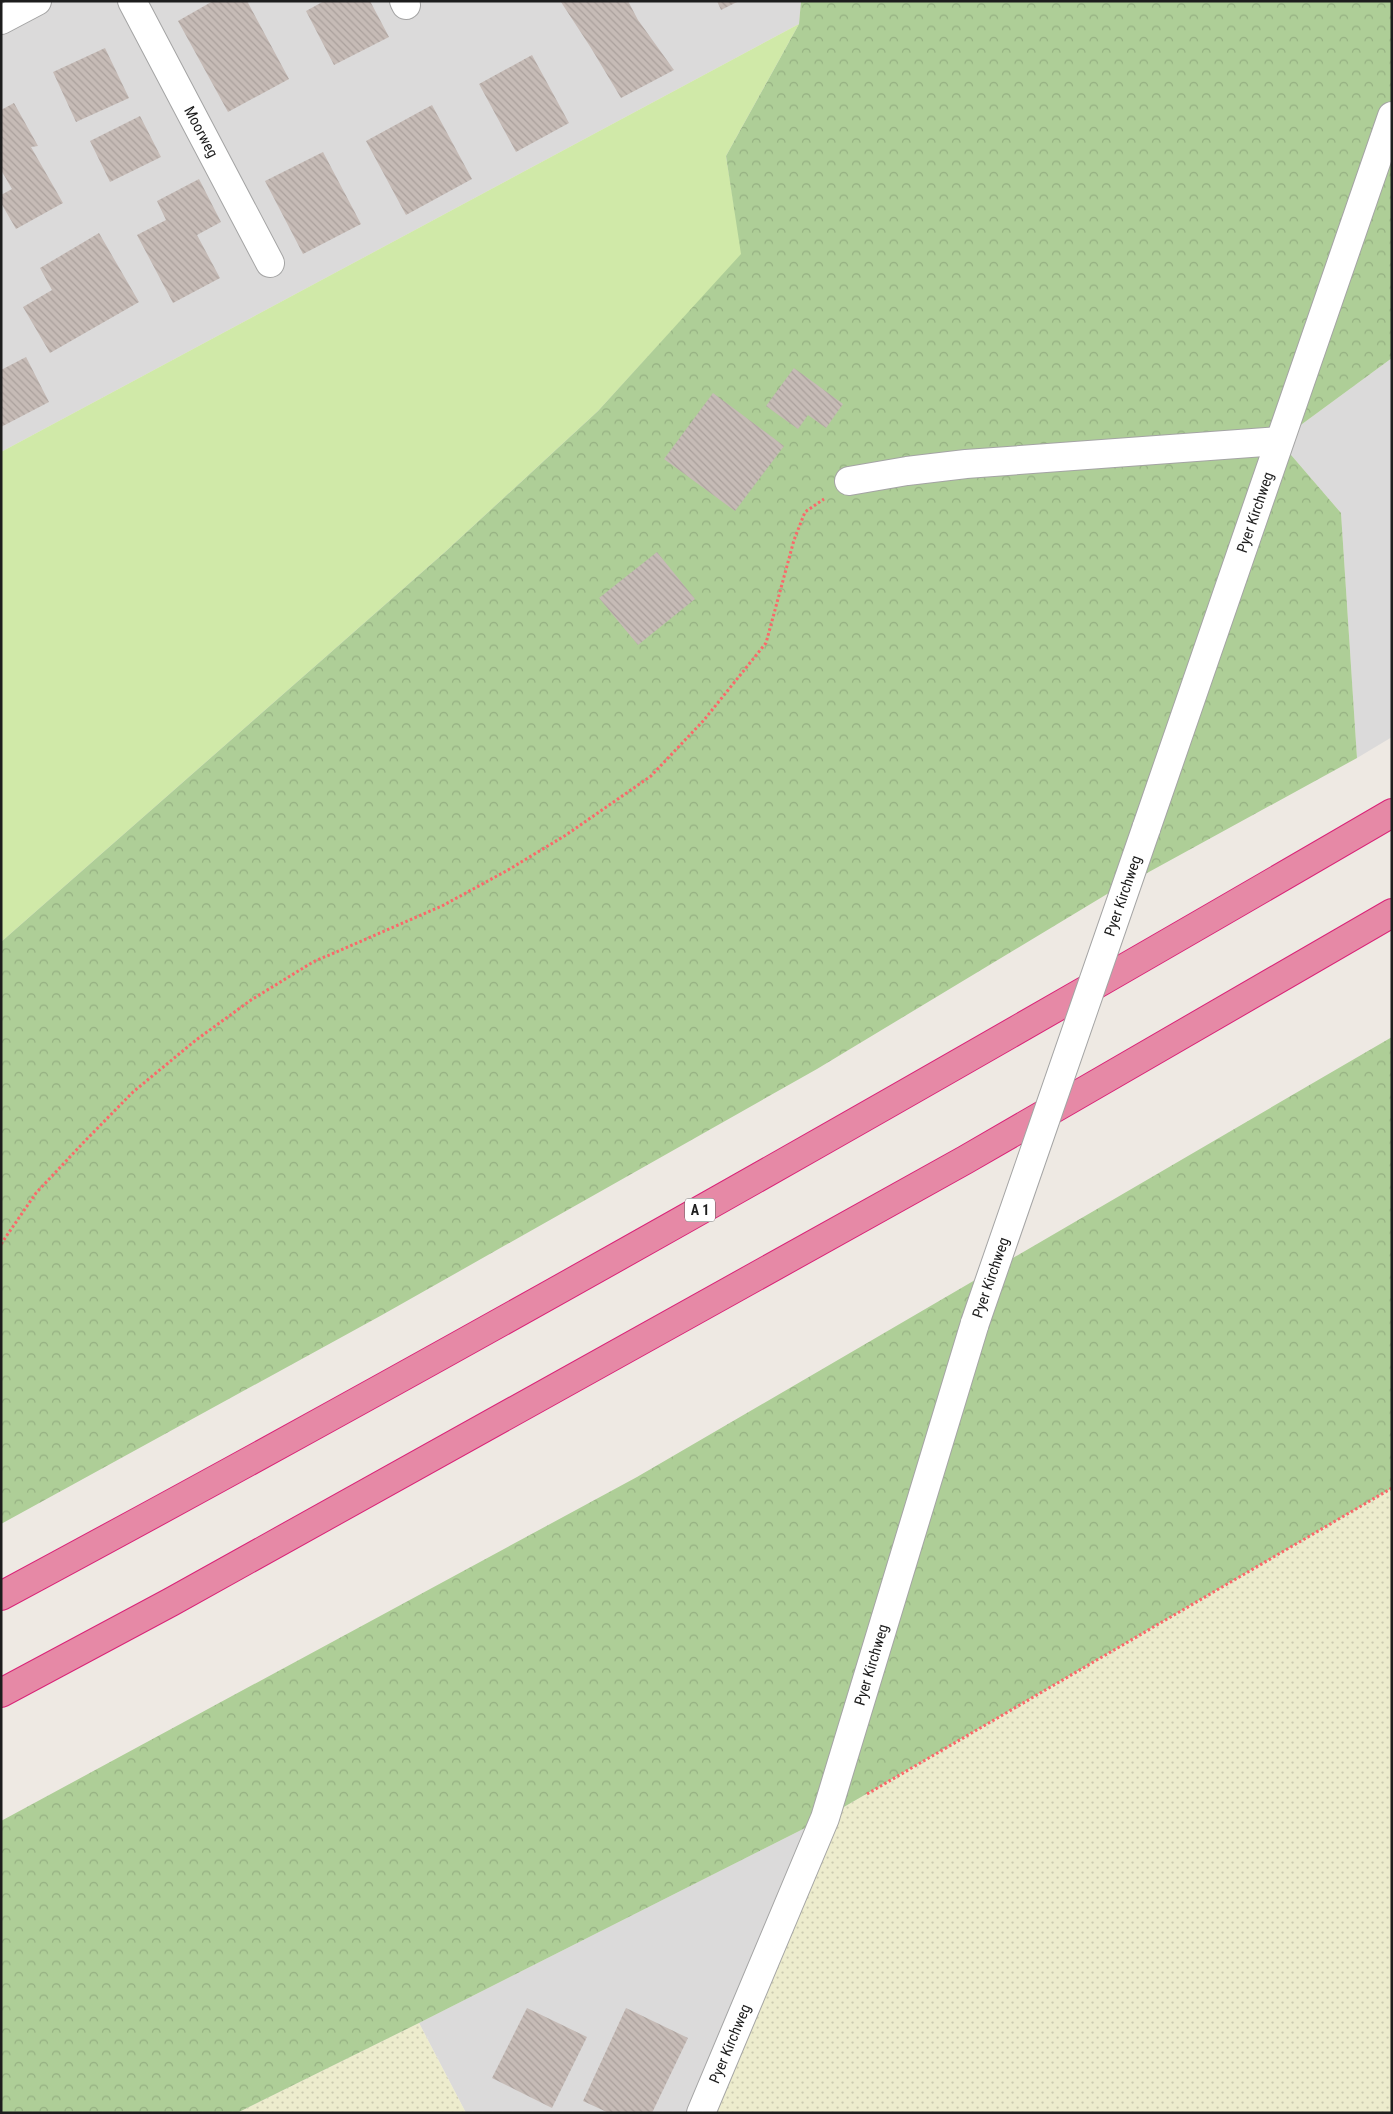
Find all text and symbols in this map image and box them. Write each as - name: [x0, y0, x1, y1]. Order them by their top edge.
- street label: Moorweg: [180, 103, 222, 161]
- street label: Pyer Kirchweg: [1233, 470, 1277, 555]
- street label: Pyer Kirchweg: [1101, 853, 1145, 939]
- road number: A 1: [685, 1198, 715, 1222]
- street label: Pyer Kirchweg: [968, 1235, 1013, 1320]
- street label: Pyer Kirchweg: [851, 1622, 892, 1708]
- street label: Pyer Kirchweg: [705, 2002, 755, 2086]

